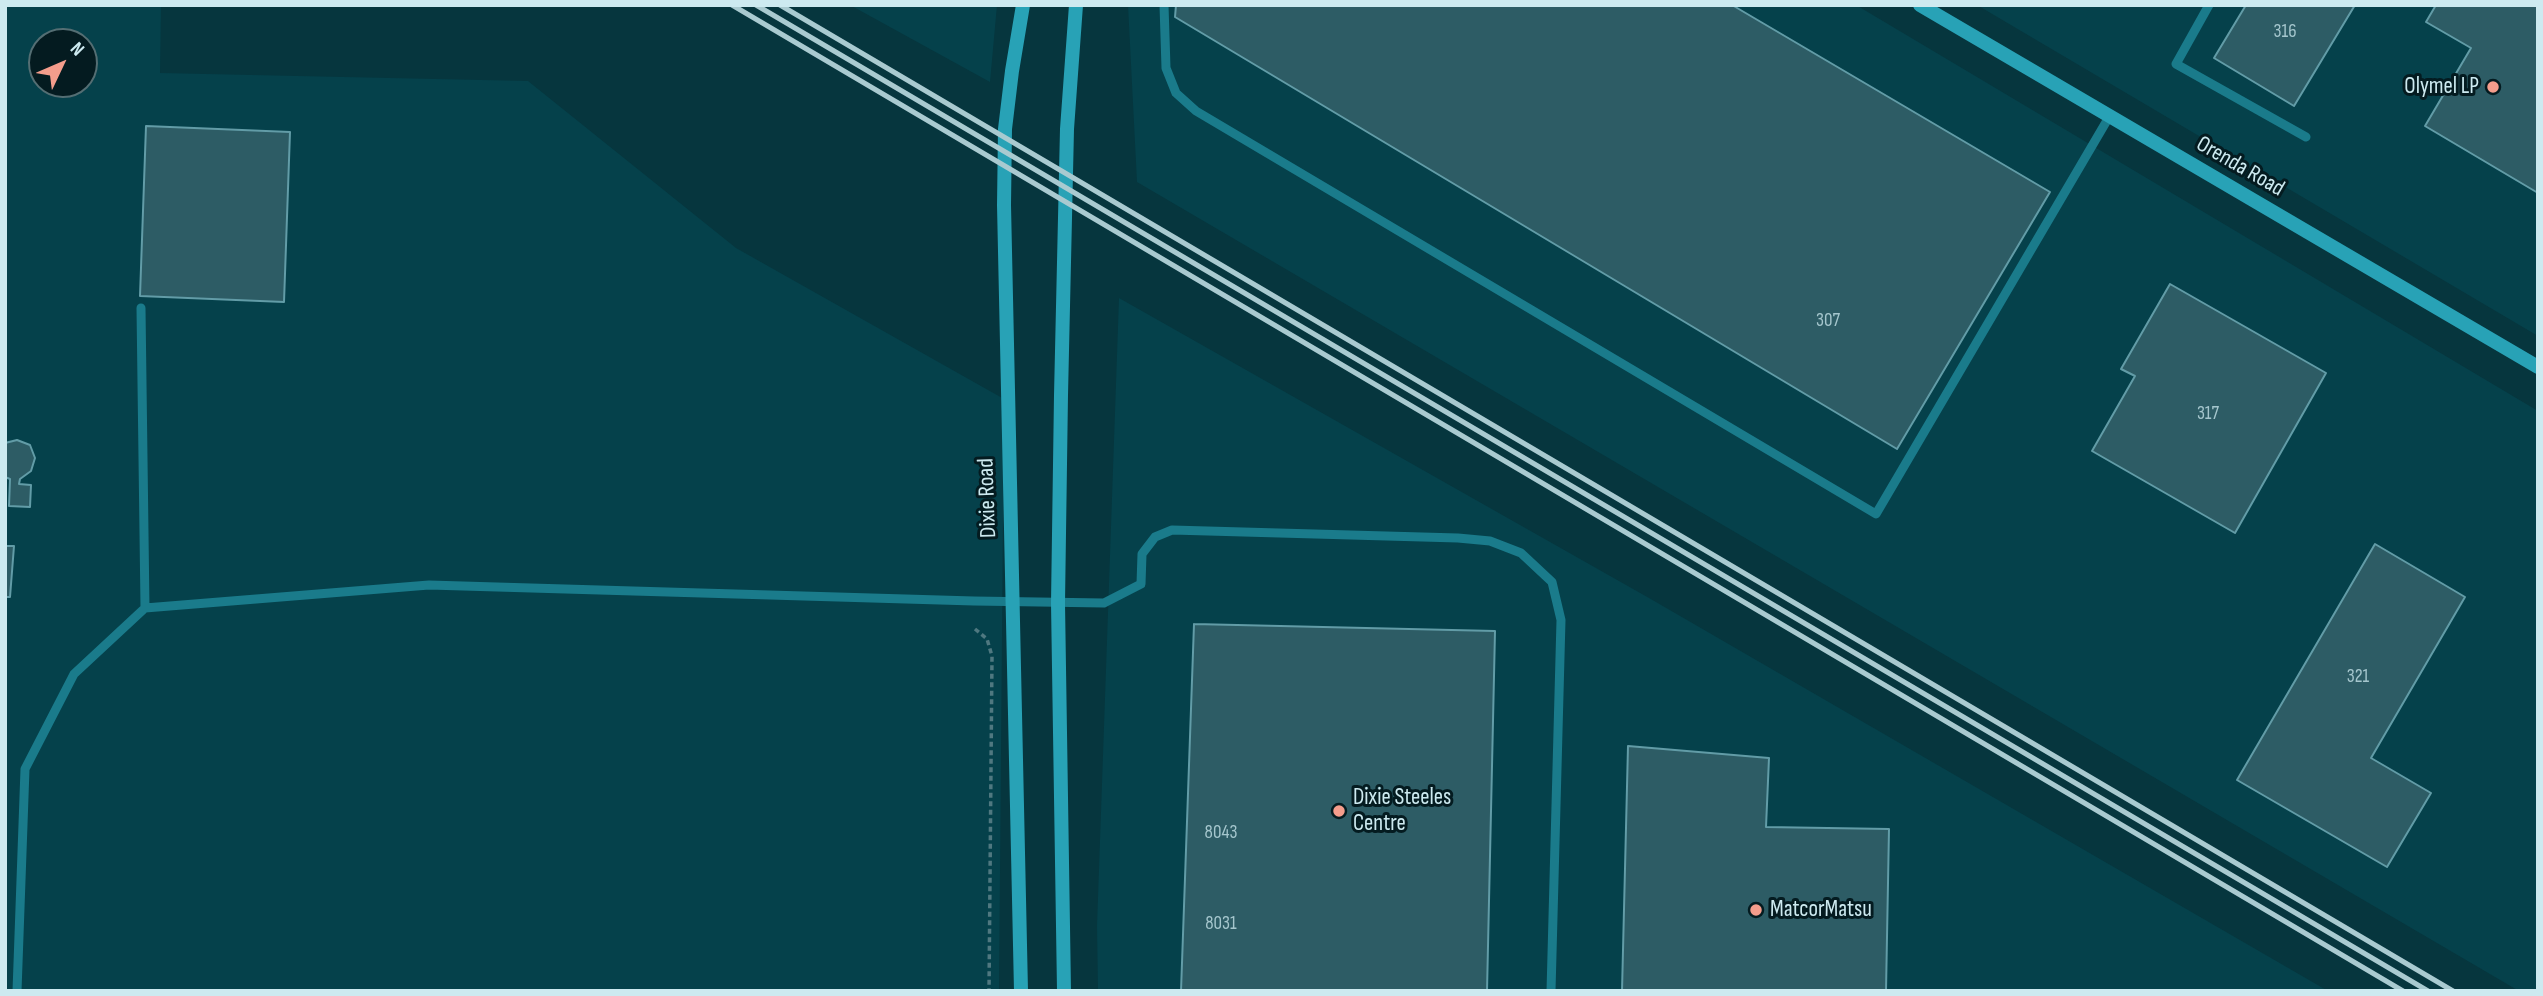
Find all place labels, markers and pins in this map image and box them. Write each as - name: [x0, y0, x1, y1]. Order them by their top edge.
- place label: Olymel LP: [2404, 73, 2479, 101]
- marker: Olymel LP: [2485, 79, 2501, 95]
- place label: Dixie Steeles Centre: [1353, 784, 1451, 838]
- marker: Dixie Steeles Centre: [1331, 803, 1347, 819]
- place label: MatcorMatsu: [1770, 896, 1872, 924]
- marker: MatcorMatsu: [1748, 902, 1764, 918]

